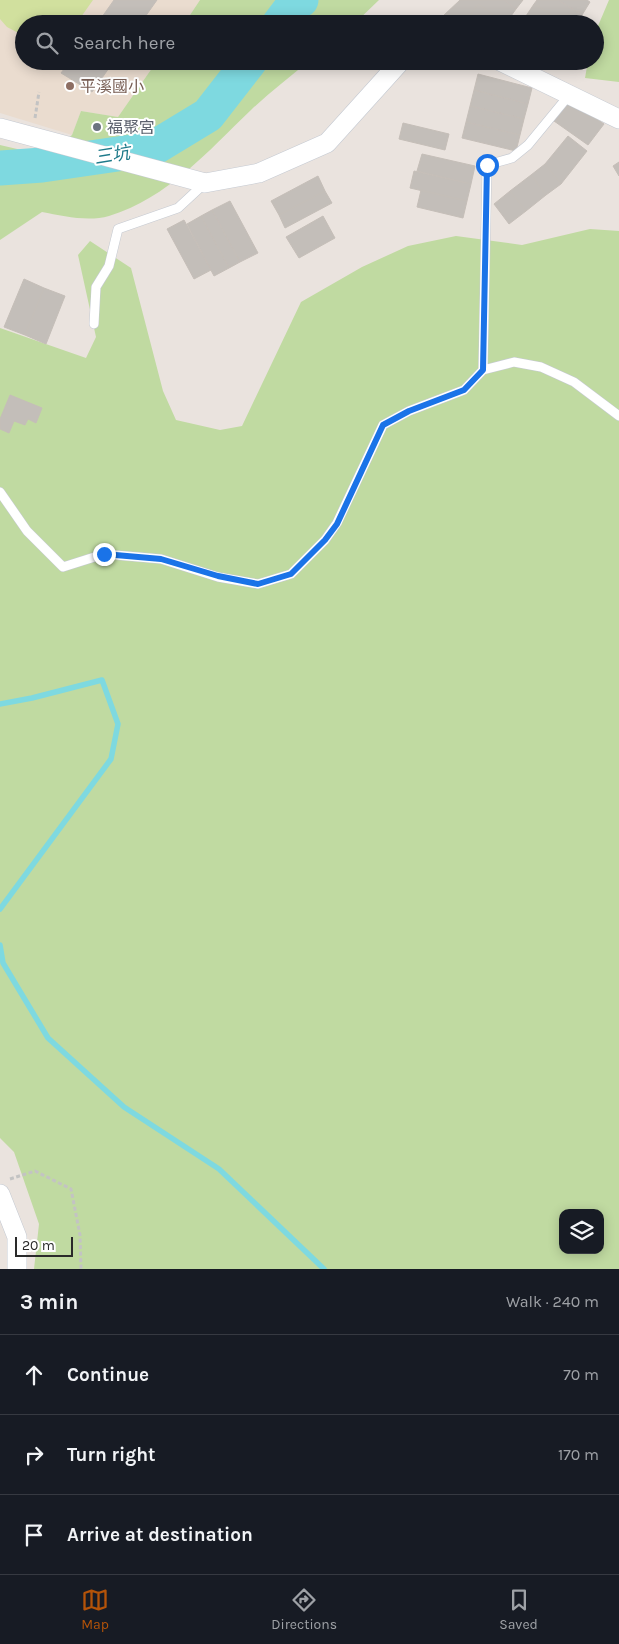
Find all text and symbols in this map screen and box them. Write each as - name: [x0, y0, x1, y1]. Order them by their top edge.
- search box: [15, 15, 604, 70]
- icon: search: [33, 29, 61, 57]
- text: Search here: [73, 32, 175, 54]
- place label: 平溪國小: [80, 77, 144, 96]
- marker: 平溪國小: [64, 80, 76, 92]
- place label: 福聚宮: [107, 118, 155, 137]
- marker: 福聚宮: [91, 121, 103, 133]
- water label: 三坑: [93, 141, 134, 169]
- route start: [476, 154, 499, 177]
- route end: [93, 543, 116, 566]
- map controls: [559, 1209, 604, 1254]
- button: layers: [559, 1209, 604, 1254]
- scale bar: [15, 1234, 72, 1257]
- text: 20 m: [22, 1237, 55, 1254]
- text: 3 min: [20, 1290, 78, 1314]
- text: Walk · 240 m: [506, 1292, 599, 1311]
- icon: ahead: [20, 1361, 48, 1389]
- text: Continue: [67, 1364, 149, 1386]
- text: 70 m: [563, 1365, 599, 1384]
- icon: right: [20, 1441, 48, 1469]
- text: Turn right: [67, 1444, 156, 1466]
- text: 170 m: [558, 1445, 599, 1464]
- icon: arrive: [20, 1521, 48, 1549]
- text: Arrive at destination: [67, 1524, 253, 1546]
- tab: Map: [81, 1586, 109, 1633]
- tab: Directions: [271, 1586, 337, 1633]
- tab: Saved: [499, 1586, 538, 1633]

